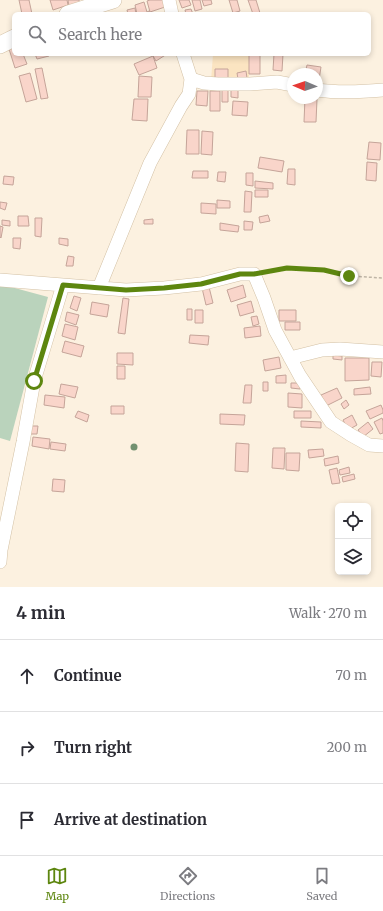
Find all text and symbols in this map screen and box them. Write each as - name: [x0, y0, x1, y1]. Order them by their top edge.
- search box: [12, 12, 371, 56]
- icon: search: [26, 23, 48, 45]
- text: Search here: [58, 25, 142, 44]
- north arrow: [287, 68, 323, 104]
- route end: [340, 267, 358, 285]
- route start: [25, 372, 43, 390]
- map controls: [335, 503, 371, 575]
- button: locate: [335, 503, 371, 539]
- button: layers: [335, 539, 371, 575]
- text: 4 min: [16, 602, 65, 624]
- text: Walk · 270 m: [289, 605, 367, 622]
- icon: ahead: [16, 665, 38, 687]
- text: Continue: [54, 666, 122, 685]
- text: 70 m: [336, 667, 367, 684]
- icon: right: [16, 737, 38, 759]
- text: Turn right: [54, 738, 132, 757]
- text: 200 m: [327, 739, 367, 756]
- icon: arrive: [16, 809, 38, 831]
- text: Arrive at destination: [54, 810, 207, 829]
- tab: Map: [46, 865, 69, 903]
- tab: Directions: [160, 865, 215, 903]
- tab: Saved: [306, 865, 337, 903]

